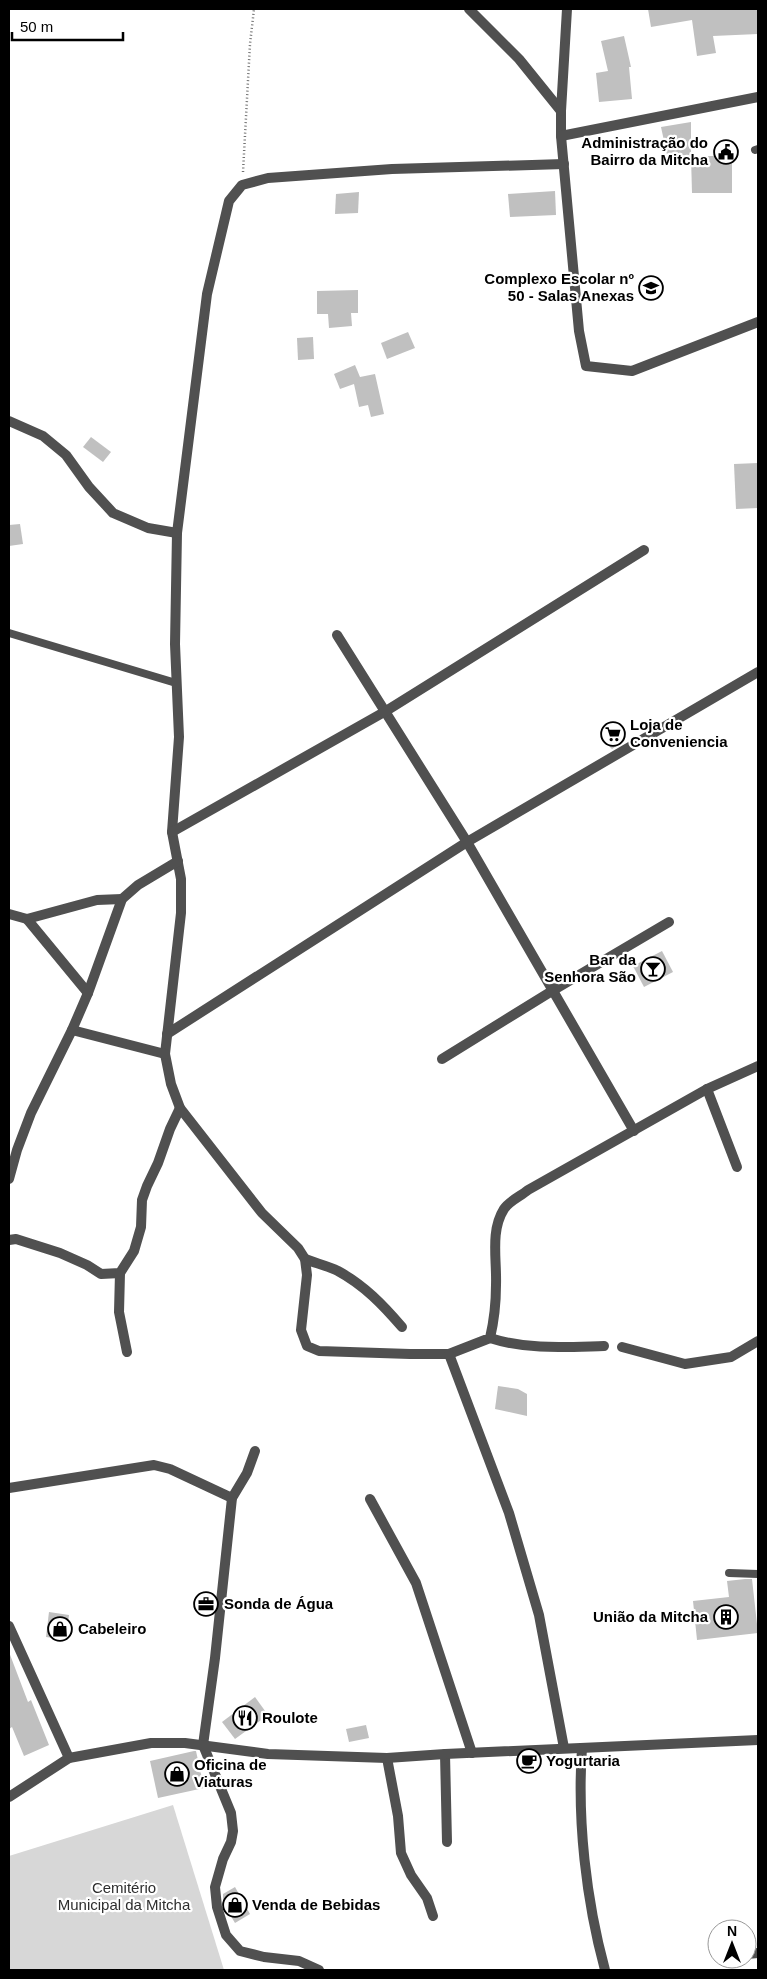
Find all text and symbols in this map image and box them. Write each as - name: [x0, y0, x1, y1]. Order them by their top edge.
- scale bar: [12, 10, 124, 42]
- text: 50 m: [20, 18, 53, 35]
- place label: Administração do Bairro da Mitcha: [581, 134, 709, 168]
- public building icon: Administração do Bairro da Mitcha: [713, 139, 739, 165]
- place label: Complexo Escolar nº 50 - Salas Anexas: [484, 270, 635, 304]
- school or university icon: Complexo Escolar nº 50 - Salas Anexas: [638, 275, 664, 301]
- place label: Loja de Conveniencia: [630, 716, 728, 750]
- supermarket icon: Loja de Conveniencia: [600, 721, 626, 747]
- place label: Bar da Senhora São: [544, 951, 637, 985]
- bar icon: Bar da Senhora São: [640, 956, 666, 982]
- office icon: Sonda de Água: [193, 1591, 219, 1617]
- place label: Sonda de Água: [224, 1595, 334, 1612]
- building icon: União da Mitcha: [713, 1604, 739, 1630]
- place label: União da Mitcha: [593, 1608, 709, 1625]
- shop icon: Cabeleiro: [47, 1616, 73, 1642]
- place label: Cabeleiro: [78, 1620, 146, 1637]
- restaurant icon: Roulote: [232, 1705, 258, 1731]
- place label: Roulote: [262, 1709, 318, 1726]
- cafe icon: Yogurtaria: [516, 1748, 542, 1774]
- place label: Yogurtaria: [546, 1752, 621, 1769]
- place label: Oficina de Viaturas: [194, 1756, 267, 1790]
- shop icon: Oficina de Viaturas: [164, 1761, 190, 1787]
- park label: Cemitério Municipal da Mitcha: [58, 1879, 191, 1913]
- shop icon: Venda de Bebidas: [222, 1892, 248, 1918]
- place label: Venda de Bebidas: [252, 1896, 380, 1913]
- north arrow: [707, 1919, 757, 1969]
- text: N: [727, 1923, 737, 1939]

